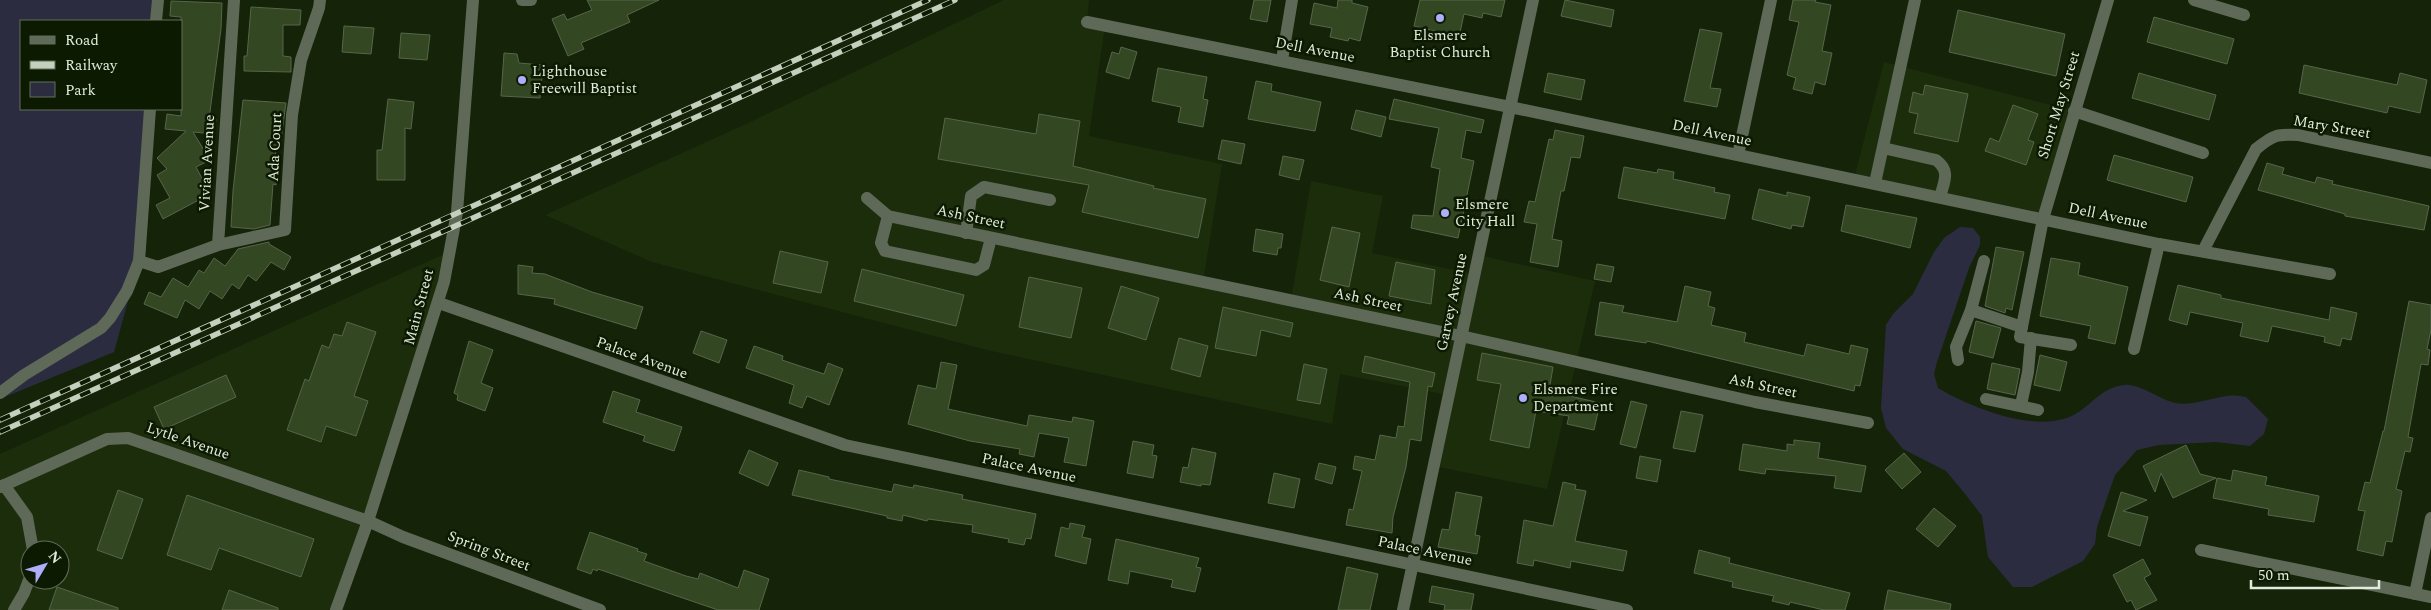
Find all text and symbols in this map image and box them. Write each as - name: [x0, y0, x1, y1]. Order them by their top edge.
- marker: Elsmere Baptist Church: [1434, 12, 1446, 24]
- legend: [20, 20, 182, 110]
- place label: Elsmere Baptist Church: [1389, 24, 1491, 64]
- text: Road: [65, 29, 99, 52]
- street label: Dell Avenue: [1273, 31, 1357, 69]
- street label: Short May Street: [2032, 48, 2086, 162]
- text: Railway: [65, 54, 118, 77]
- place label: Lighthouse Freewill Baptist: [532, 60, 637, 100]
- marker: Lighthouse Freewill Baptist: [516, 74, 528, 86]
- text: Park: [65, 79, 96, 102]
- street label: Mary Street: [2292, 109, 2372, 145]
- street label: Ada Court: [262, 112, 288, 182]
- street label: Dell Avenue: [1670, 113, 1754, 153]
- street label: Vivian Avenue: [193, 114, 221, 212]
- place label: Elsmere City Hall: [1455, 193, 1515, 233]
- street label: Dell Avenue: [2066, 196, 2150, 236]
- street label: Ash Street: [935, 199, 1007, 235]
- marker: Elsmere City Hall: [1439, 207, 1451, 219]
- street label: Garvey Avenue: [1430, 251, 1474, 353]
- street label: Main Street: [398, 266, 440, 348]
- street label: Ash Street: [1332, 282, 1404, 318]
- street label: Palace Avenue: [593, 331, 691, 385]
- street label: Ash Street: [1727, 368, 1799, 404]
- place label: Elsmere Fire Department: [1533, 378, 1618, 418]
- marker: Elsmere Fire Department: [1517, 392, 1529, 404]
- street label: Lytle Avenue: [143, 416, 233, 466]
- street label: Palace Avenue: [980, 447, 1078, 489]
- street label: Spring Street: [444, 525, 534, 577]
- street label: Palace Avenue: [1376, 530, 1474, 572]
- north arrow: [20, 540, 70, 590]
- text: N: [43, 546, 67, 568]
- scale bar: [2251, 558, 2378, 590]
- text: 50 m: [2258, 564, 2290, 587]

